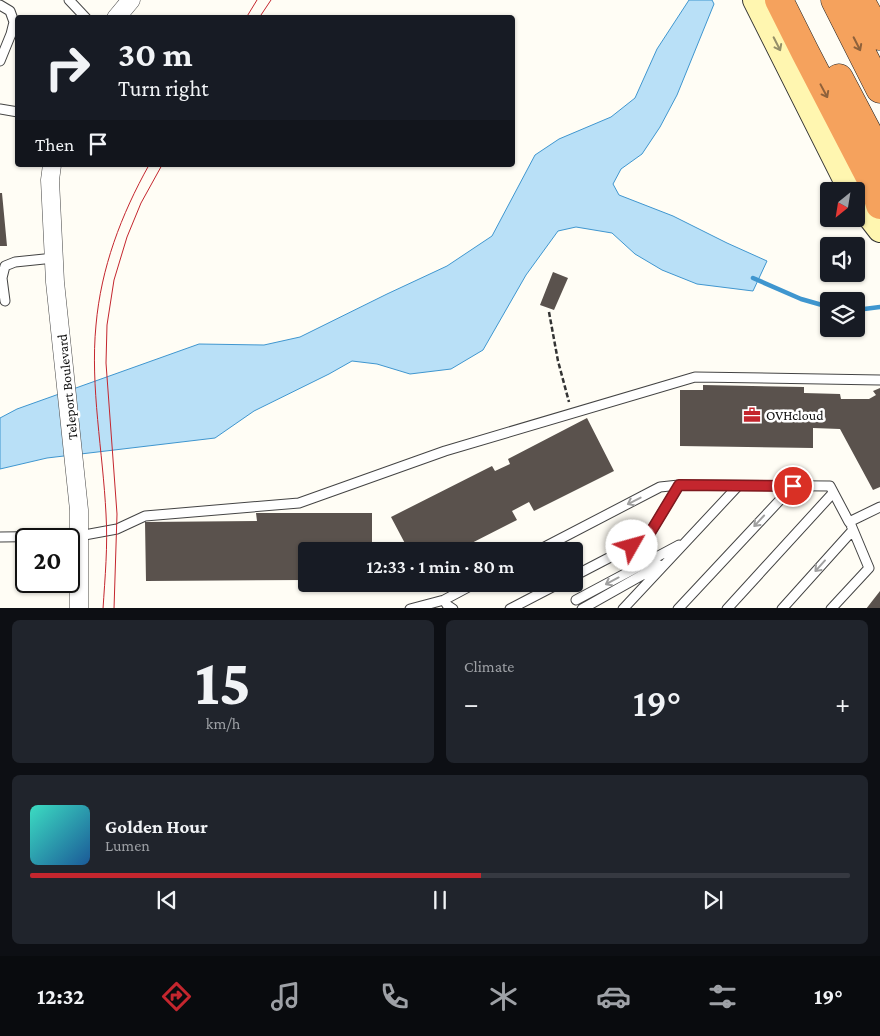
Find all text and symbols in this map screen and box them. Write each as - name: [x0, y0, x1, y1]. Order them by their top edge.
- icon: right: [35, 35, 100, 100]
- text: 30 m: [118, 35, 193, 74]
- one-way arrow: [772, 36, 782, 51]
- one-way arrow: [852, 36, 862, 51]
- text: Turn right: [118, 76, 209, 101]
- one-way arrow: [819, 83, 829, 98]
- icon: arrive: [84, 130, 112, 158]
- text: Then: [35, 134, 74, 155]
- north arrow: [820, 182, 865, 228]
- map controls: [820, 182, 865, 337]
- button: sound: [820, 237, 865, 282]
- button: layers: [820, 292, 865, 337]
- street label: Teleport Boulevard: [53, 333, 81, 441]
- office icon: OVHcloud: [742, 405, 762, 425]
- place label: OVHcloud: [766, 407, 824, 423]
- pin: [772, 465, 814, 507]
- icon: arrive: [779, 472, 807, 500]
- one-way arrow: [627, 497, 642, 506]
- one-way arrow: [753, 515, 765, 528]
- position arrow: [605, 519, 657, 571]
- speed limit sign: 20: [15, 528, 80, 593]
- text: 12:33 · 1 min · 80 m: [367, 556, 514, 577]
- one-way arrow: [814, 560, 826, 573]
- one-way arrow: [605, 577, 620, 586]
- text: 15: [195, 646, 251, 718]
- text: Climate: [464, 658, 514, 675]
- text: 19°: [633, 682, 681, 724]
- text: −: [464, 688, 479, 719]
- text: +: [835, 688, 850, 719]
- text: km/h: [206, 715, 240, 732]
- text: Golden Hour: [105, 816, 208, 837]
- text: Lumen: [105, 837, 150, 854]
- icon: previous: [153, 886, 181, 914]
- icon: pause: [426, 886, 454, 914]
- icon: next: [699, 886, 727, 914]
- icon: directions: [159, 979, 194, 1014]
- icon: music: [268, 979, 303, 1014]
- icon: phone: [377, 979, 412, 1014]
- icon: climate: [486, 979, 521, 1014]
- icon: car: [596, 979, 631, 1014]
- icon: filters: [705, 979, 740, 1014]
- text: 12:32: [37, 984, 84, 1009]
- text: 19°: [814, 984, 843, 1009]

